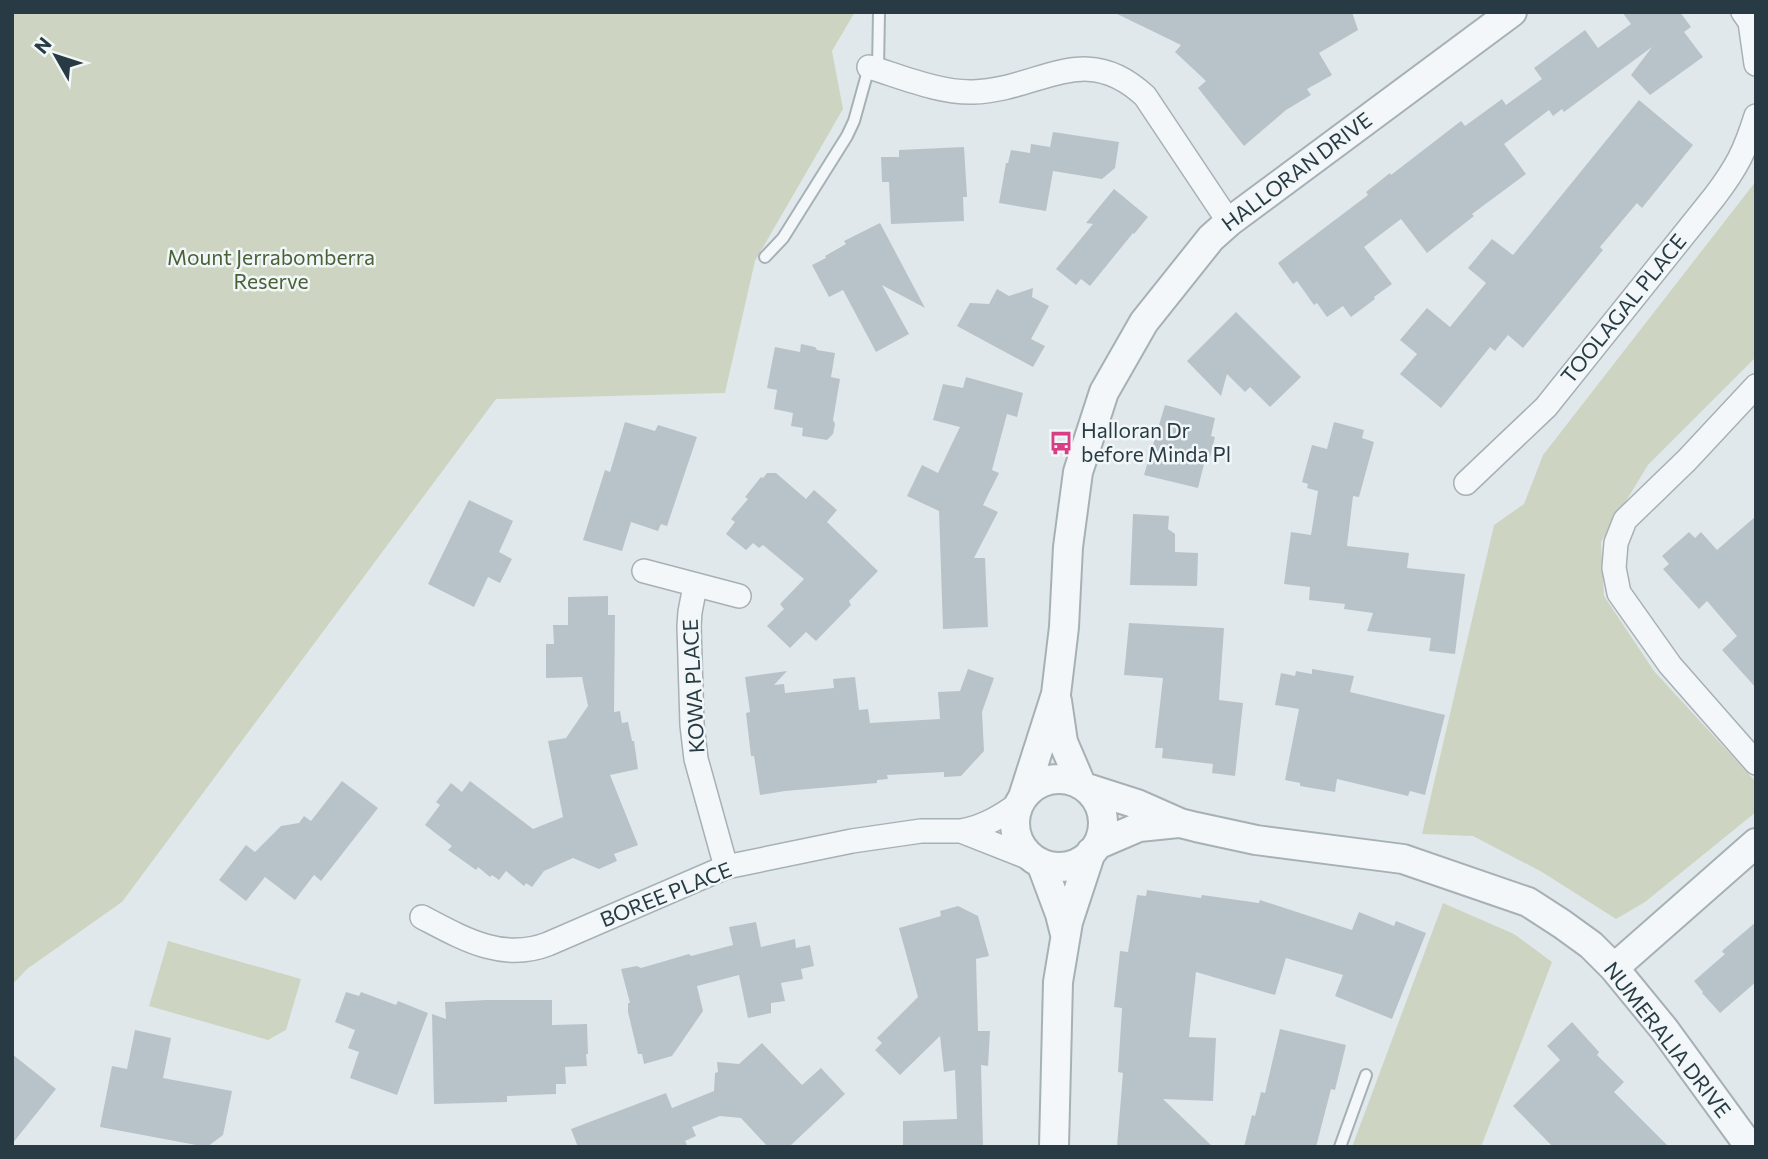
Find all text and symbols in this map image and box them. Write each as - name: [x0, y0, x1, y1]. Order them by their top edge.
- north arrow: [21, 21, 91, 91]
- text: N: [29, 32, 56, 58]
- street label: HALLORAN DRIVE: [1216, 106, 1376, 235]
- street label: TOOLAGAL PLACE: [1555, 228, 1691, 388]
- park label: Mount Jerrabomberra Reserve: [167, 244, 375, 293]
- place label: Halloran Dr before Minda Pl: [1081, 417, 1231, 466]
- bus stop icon: Halloran Dr before Minda Pl: [1047, 429, 1075, 457]
- street label: KOWA PLACE: [677, 618, 709, 754]
- street label: BOREE PLACE: [596, 856, 735, 931]
- street label: NUMERALIA DRIVE: [1600, 956, 1737, 1122]

